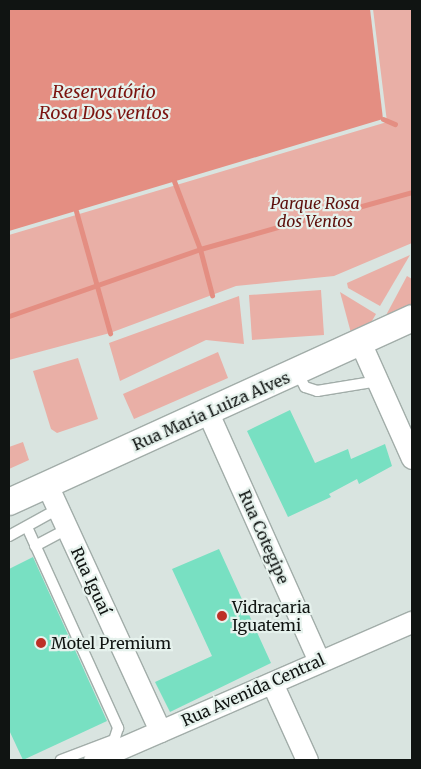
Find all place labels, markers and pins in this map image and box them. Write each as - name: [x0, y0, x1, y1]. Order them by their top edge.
- place label: Vidraçaria Iguatemi: [232, 597, 311, 635]
- marker: Vidraçaria Iguatemi: [216, 610, 228, 622]
- place label: Motel Premium: [51, 633, 171, 653]
- marker: Motel Premium: [35, 637, 47, 649]

